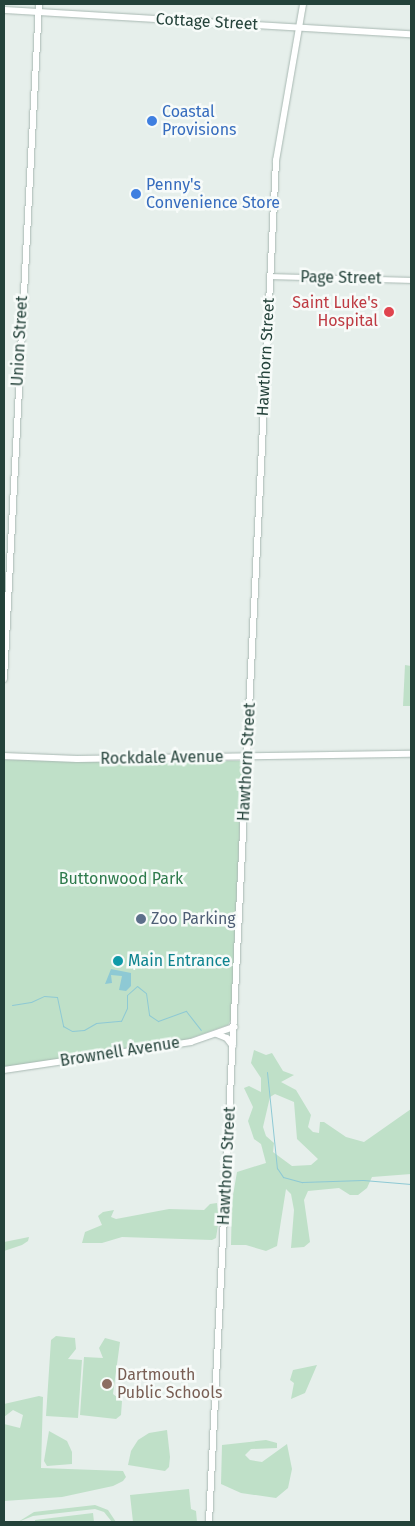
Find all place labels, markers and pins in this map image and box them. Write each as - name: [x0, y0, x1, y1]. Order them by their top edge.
- place label: Coastal Provisions: [162, 102, 237, 140]
- marker: Coastal Provisions: [146, 115, 158, 127]
- place label: Penny's Convenience Store: [146, 175, 280, 213]
- marker: Penny's Convenience Store: [130, 188, 142, 200]
- place label: Saint Luke's Hospital: [292, 293, 378, 331]
- marker: Saint Luke's Hospital: [382, 305, 396, 319]
- place label: Zoo Parking: [151, 909, 236, 929]
- marker: Zoo Parking: [135, 913, 147, 925]
- place label: Main Entrance: [128, 951, 231, 971]
- marker: Main Entrance: [112, 955, 124, 967]
- place label: Dartmouth Public Schools: [117, 1365, 222, 1403]
- marker: Dartmouth Public Schools: [101, 1378, 113, 1390]

